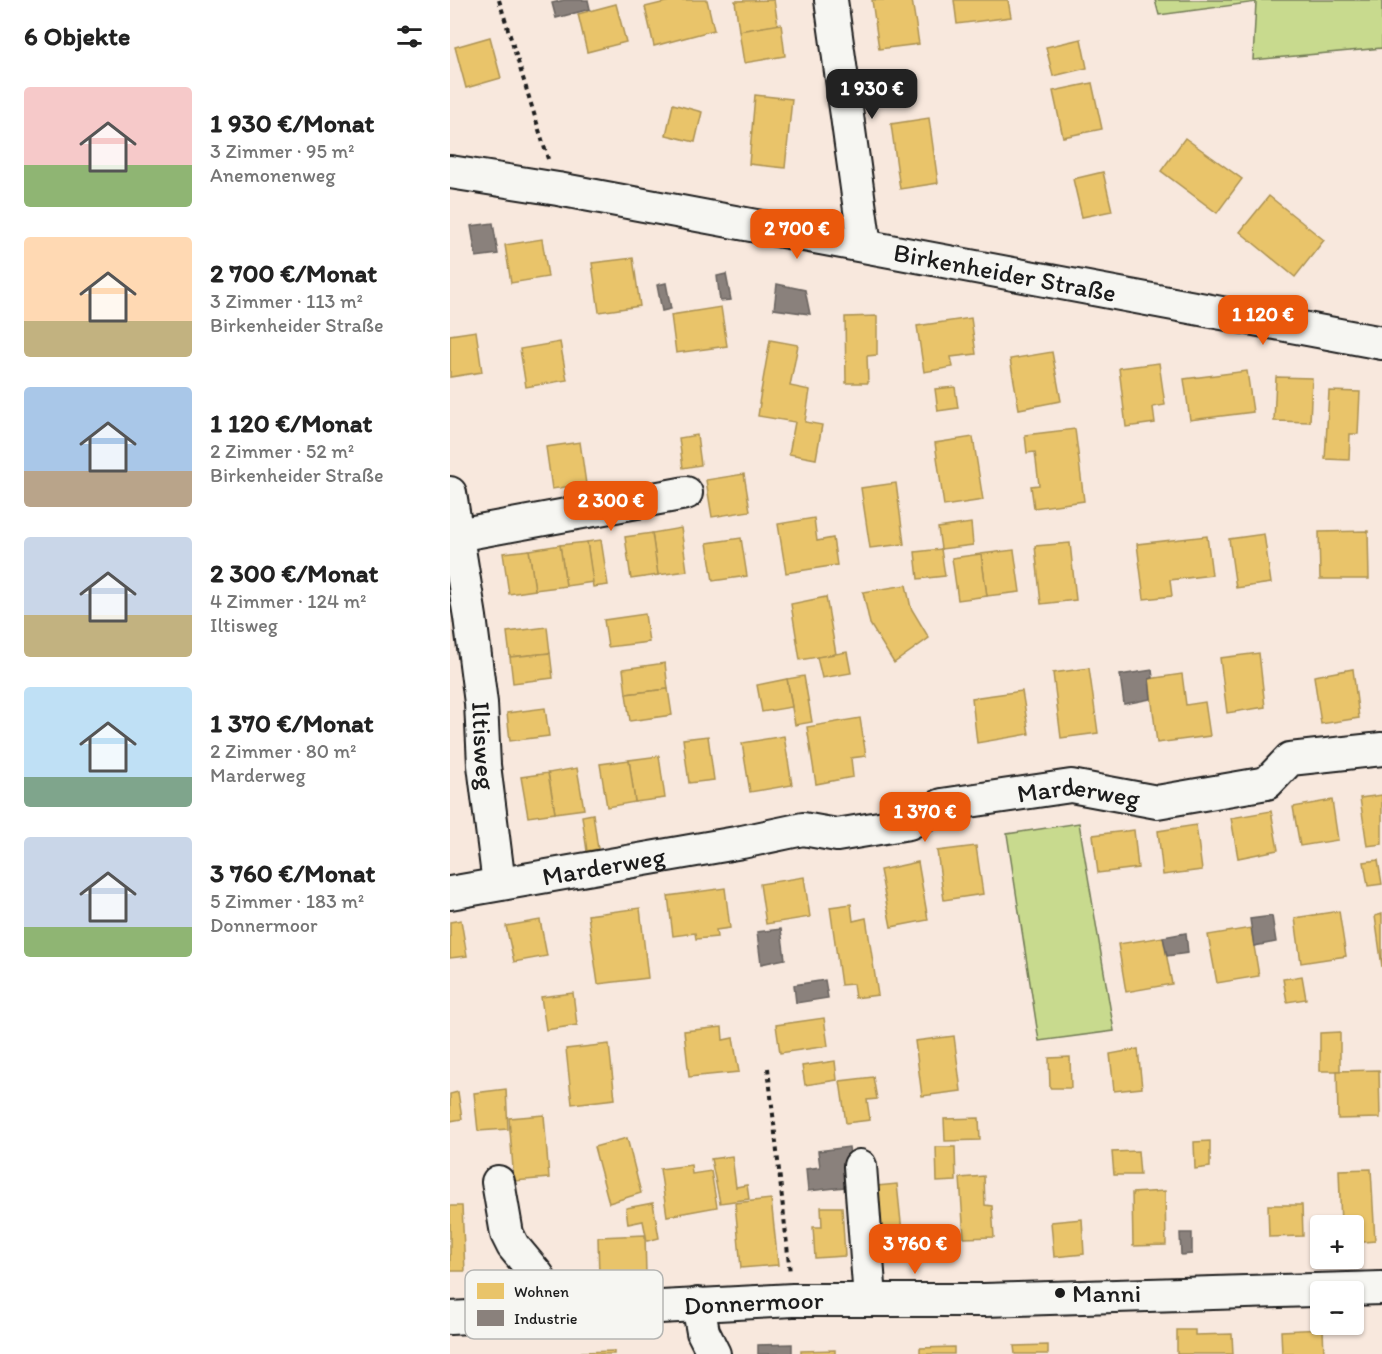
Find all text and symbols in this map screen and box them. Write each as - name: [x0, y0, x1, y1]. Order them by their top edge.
- text: 6 Objekte: [24, 20, 130, 52]
- icon: filters: [393, 20, 426, 53]
- pin: 1 930 €: [817, 69, 927, 120]
- text: 1 930 €: [840, 76, 904, 100]
- text: 1 930 €/Monat: [210, 107, 374, 139]
- icon: home: [72, 111, 144, 183]
- text: 3 Zimmer · 95 m²: [210, 139, 355, 163]
- text: Anemonenweg: [210, 163, 336, 187]
- pin: 2 700 €: [742, 209, 852, 260]
- text: 2 700 €: [764, 216, 830, 240]
- street label: Birkenheider Straße: [891, 236, 1119, 309]
- text: 2 700 €/Monat: [210, 257, 377, 289]
- icon: home: [72, 261, 144, 333]
- text: 3 Zimmer · 113 m²: [210, 289, 363, 313]
- pin: 1 120 €: [1208, 295, 1318, 346]
- text: 1 120 €: [1232, 302, 1294, 326]
- text: Birkenheider Straße: [210, 313, 384, 337]
- text: 1 120 €/Monat: [210, 407, 372, 439]
- icon: home: [72, 411, 144, 483]
- text: 2 Zimmer · 52 m²: [210, 439, 354, 463]
- text: Birkenheider Straße: [210, 463, 384, 487]
- pin: 2 300 €: [556, 481, 666, 532]
- text: 2 300 €: [578, 488, 644, 512]
- text: 2 300 €/Monat: [210, 557, 378, 589]
- icon: home: [72, 561, 144, 633]
- text: 4 Zimmer · 124 m²: [210, 589, 367, 613]
- text: Iltisweg: [210, 613, 278, 637]
- street label: Iltisweg: [465, 701, 503, 792]
- text: 1 370 €/Monat: [210, 707, 374, 739]
- icon: home: [72, 711, 144, 783]
- text: 2 Zimmer · 80 m²: [210, 739, 357, 763]
- text: Marderweg: [210, 763, 306, 787]
- street label: Marderweg: [1015, 770, 1143, 815]
- pin: 1 370 €: [870, 792, 980, 843]
- text: 1 370 €: [894, 799, 956, 823]
- street label: Marderweg: [540, 840, 668, 893]
- text: 3 760 €/Monat: [210, 857, 375, 889]
- icon: home: [72, 861, 144, 933]
- text: 5 Zimmer · 183 m²: [210, 889, 364, 913]
- text: Donnermoor: [210, 913, 318, 937]
- map controls: [1310, 1215, 1364, 1335]
- button: +: [1310, 1215, 1364, 1269]
- pin: 3 760 €: [860, 1224, 970, 1275]
- text: 3 760 €: [883, 1231, 947, 1255]
- legend: [465, 1270, 663, 1339]
- place label: Manni: [1072, 1277, 1141, 1309]
- button: −: [1310, 1281, 1364, 1335]
- text: Wohnen: [514, 1282, 569, 1301]
- street label: Donnermoor: [683, 1284, 824, 1322]
- marker: Manni: [1053, 1286, 1067, 1300]
- text: Industrie: [514, 1309, 578, 1328]

